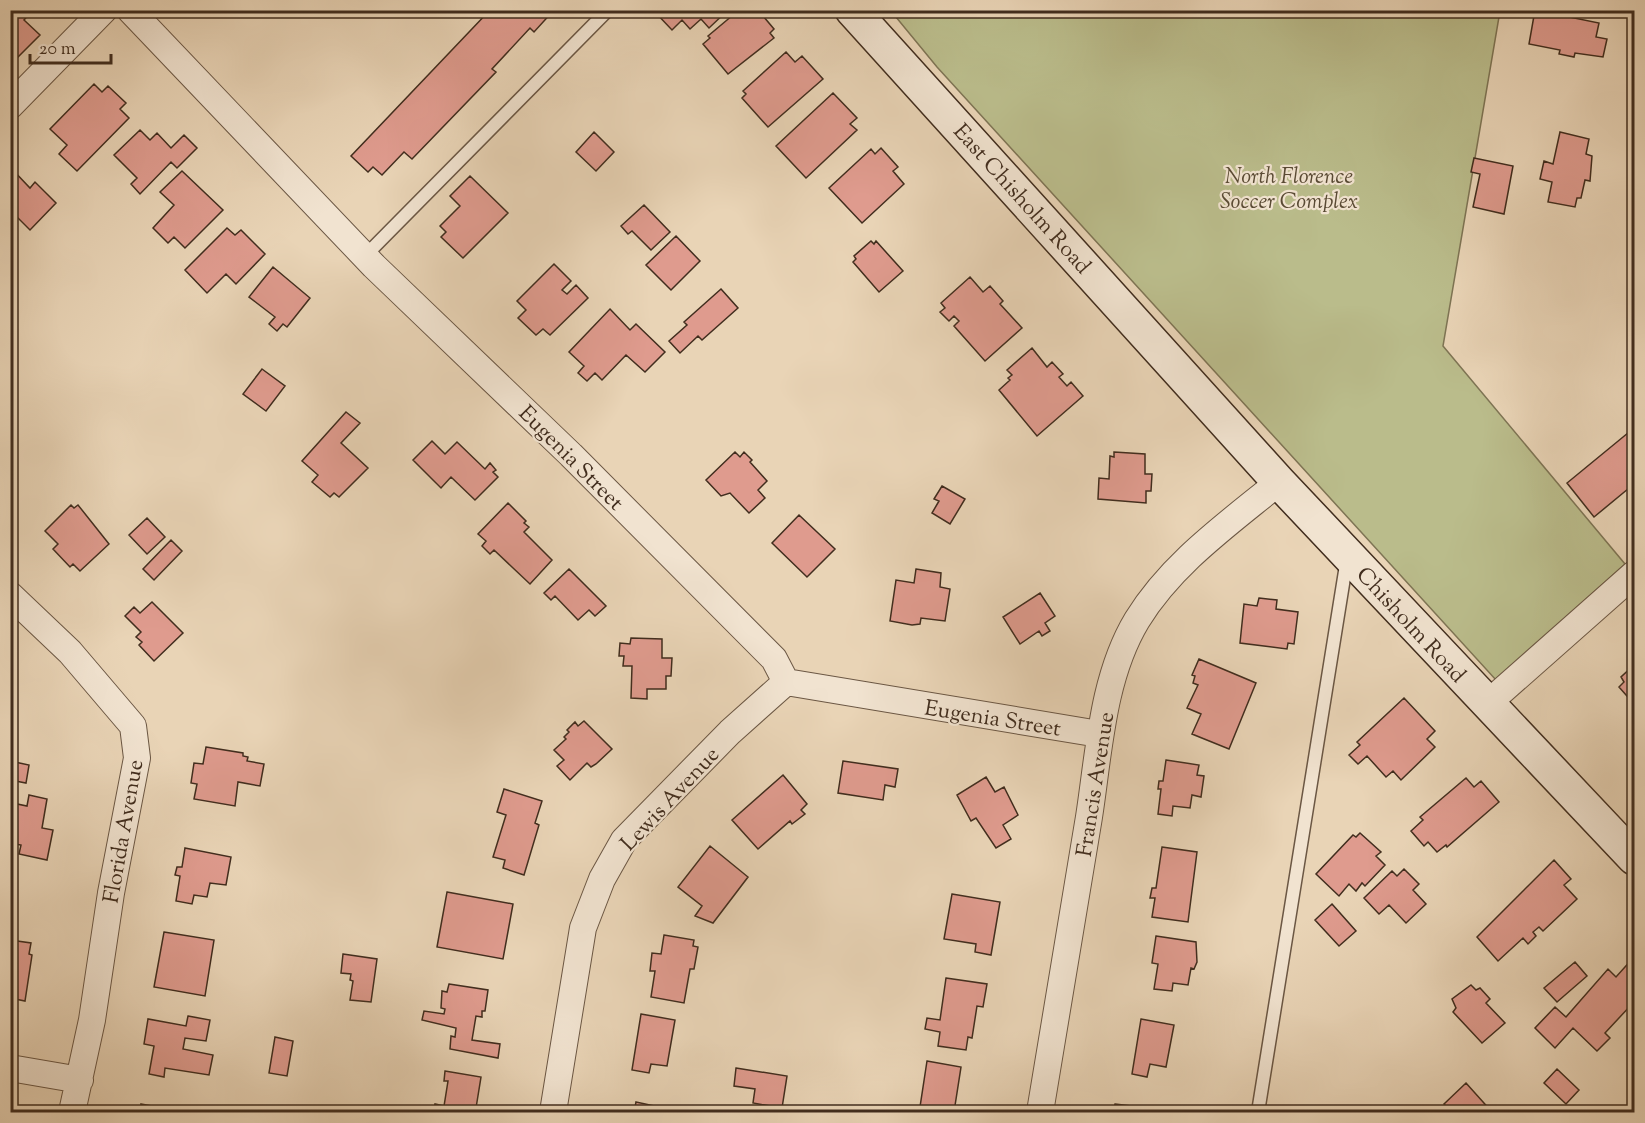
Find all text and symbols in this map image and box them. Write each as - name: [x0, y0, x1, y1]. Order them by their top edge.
- scale bar: [30, 27, 111, 65]
- text: 20 m: [39, 37, 76, 63]
- street label: East Chisholm Road: [944, 118, 1097, 282]
- park label: North Florence Soccer Complex: [1220, 162, 1358, 219]
- street label: Eugenia Street: [510, 399, 630, 519]
- street label: Chisholm Road: [1347, 561, 1472, 691]
- street label: Eugenia Street: [922, 693, 1064, 747]
- street label: Francis Avenue: [1070, 710, 1124, 859]
- street label: Lewis Avenue: [614, 741, 728, 859]
- street label: Florida Avenue: [97, 757, 153, 906]

